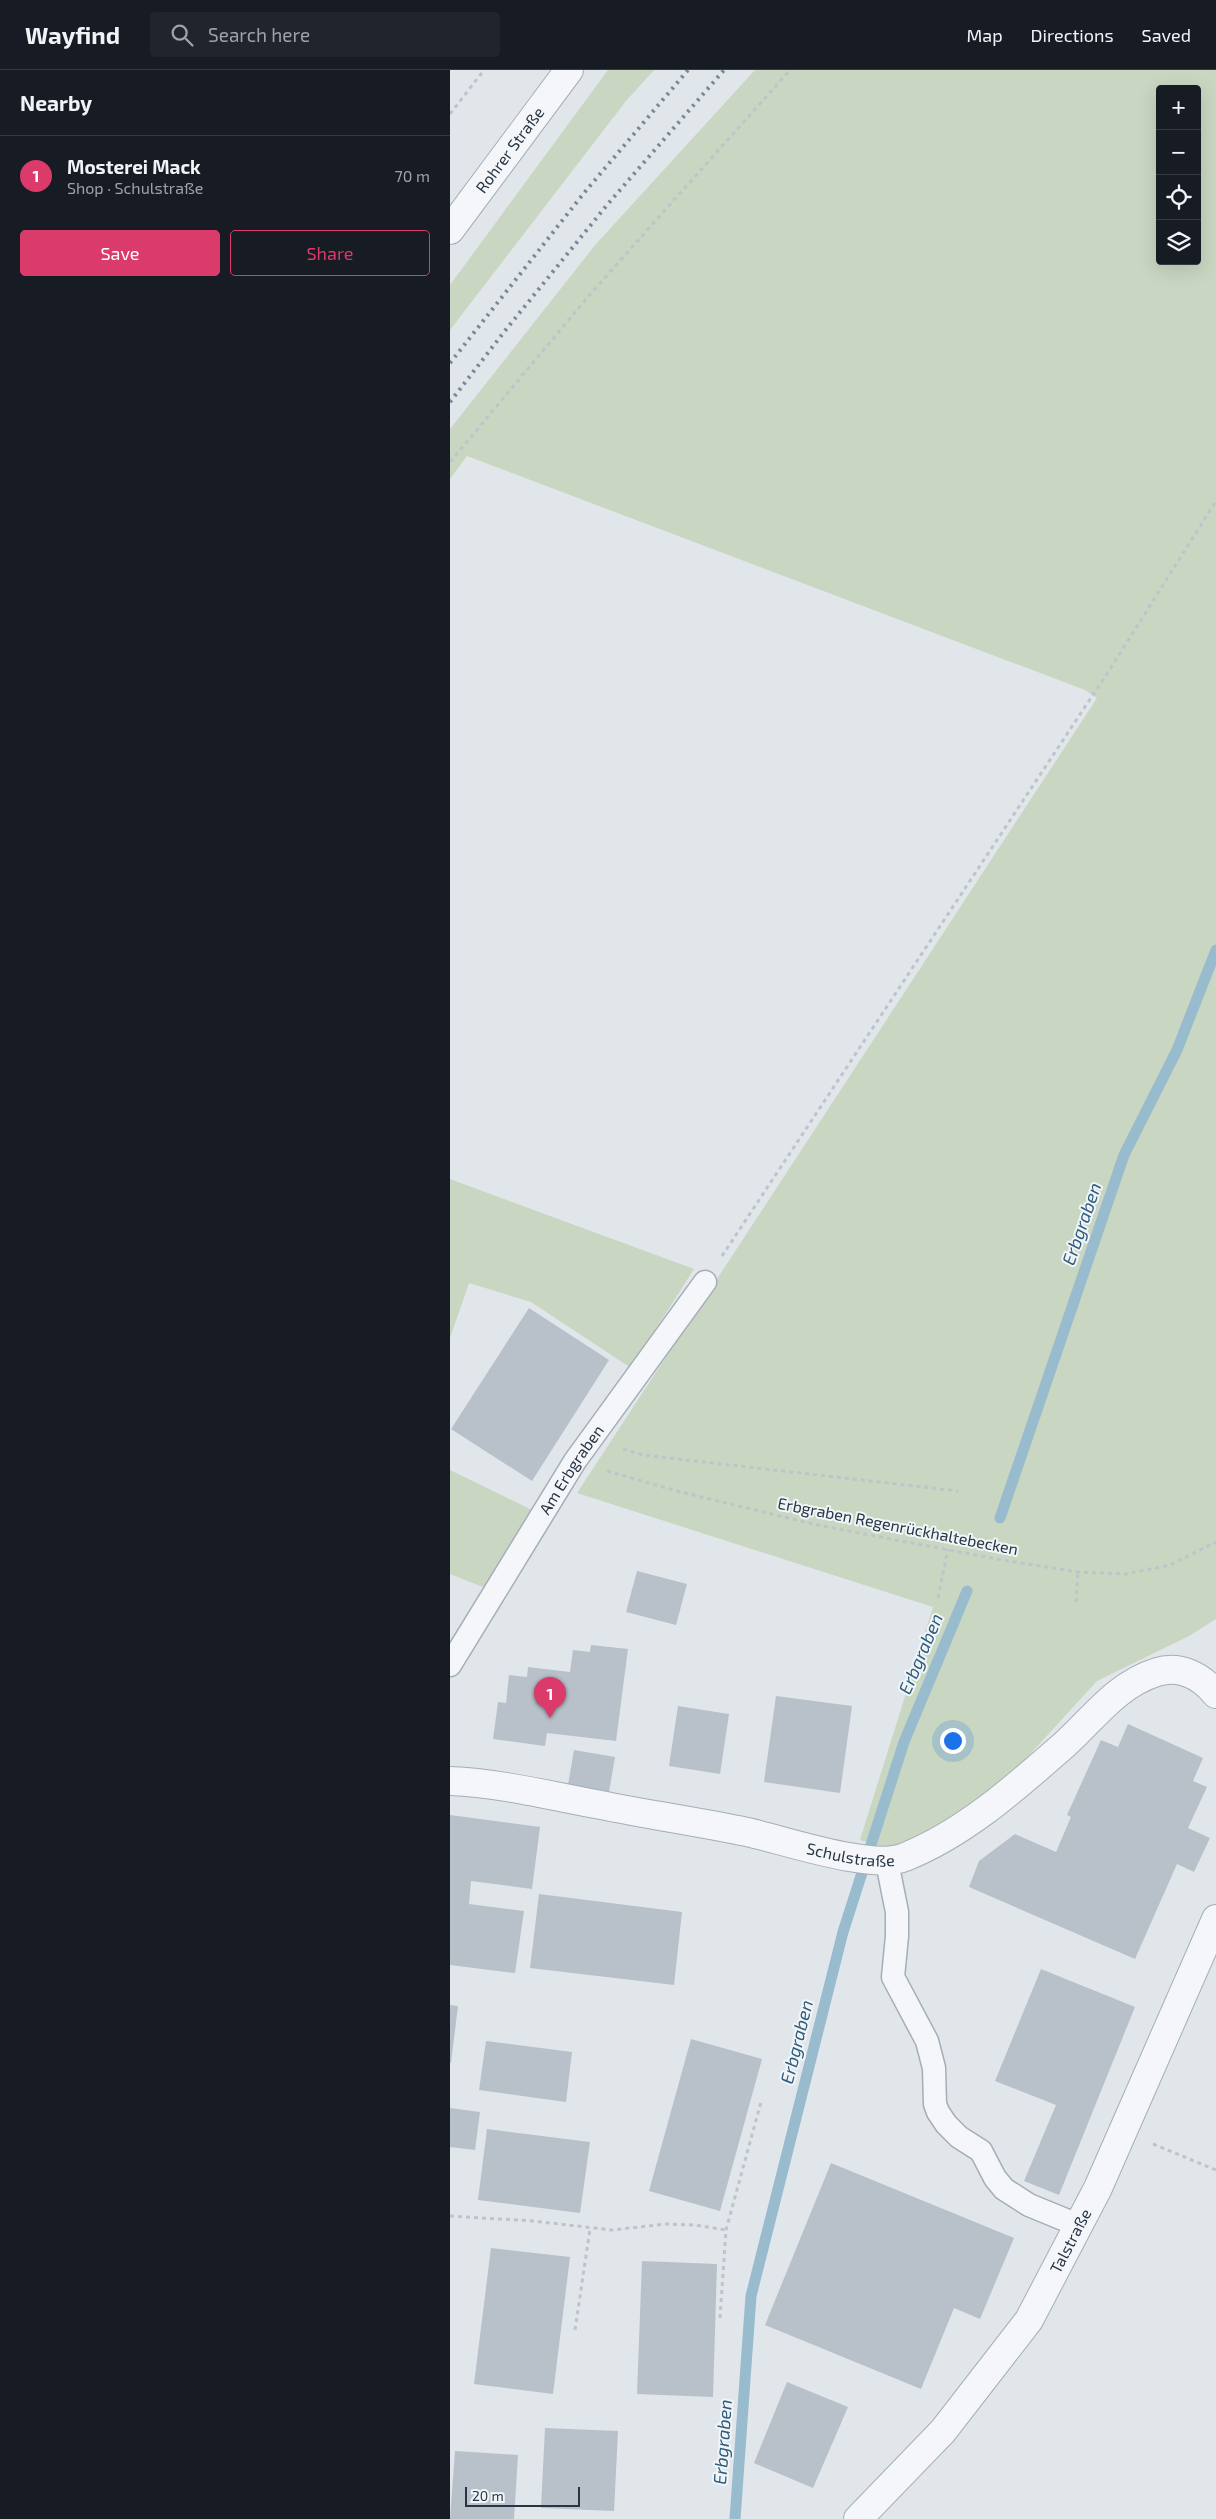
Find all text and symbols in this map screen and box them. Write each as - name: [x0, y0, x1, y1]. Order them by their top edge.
- search box: [150, 12, 500, 57]
- text: Wayfind: [25, 20, 120, 49]
- icon: search: [168, 21, 196, 49]
- text: Search here: [208, 23, 310, 46]
- text: Map: [966, 24, 1003, 46]
- text: Directions: [1031, 24, 1114, 46]
- text: Saved: [1142, 24, 1191, 46]
- map controls: [1156, 85, 1201, 265]
- button: +: [1156, 85, 1201, 130]
- text: Nearby: [20, 90, 92, 115]
- street label: Rohrer Straße: [471, 103, 547, 196]
- button: −: [1156, 130, 1201, 175]
- text: Mosterei Mack: [67, 155, 201, 178]
- text: 1: [33, 166, 39, 185]
- text: 70 m: [395, 166, 430, 185]
- button: locate: [1156, 175, 1201, 220]
- text: Shop · Schulstraße: [67, 178, 203, 197]
- button: layers: [1156, 220, 1201, 265]
- button: Save: [20, 230, 220, 276]
- button: Share: [230, 230, 430, 276]
- water label: Erbgraben: [1057, 1180, 1105, 1268]
- street label: Am Erbgraben: [535, 1421, 607, 1518]
- street label: Erbgraben Regenrückhaltebecken: [776, 1493, 1020, 1558]
- water label: Erbgraben: [893, 1610, 947, 1697]
- pin: 1: [534, 1677, 566, 1718]
- your location: [940, 1728, 966, 1754]
- street label: Schulstraße: [805, 1838, 895, 1870]
- water label: Erbgraben: [775, 1998, 817, 2086]
- street label: Talstraße: [1045, 2205, 1095, 2276]
- water label: Erbgraben: [708, 2398, 736, 2485]
- scale bar: [465, 2484, 580, 2507]
- text: 20 m: [472, 2487, 504, 2504]

